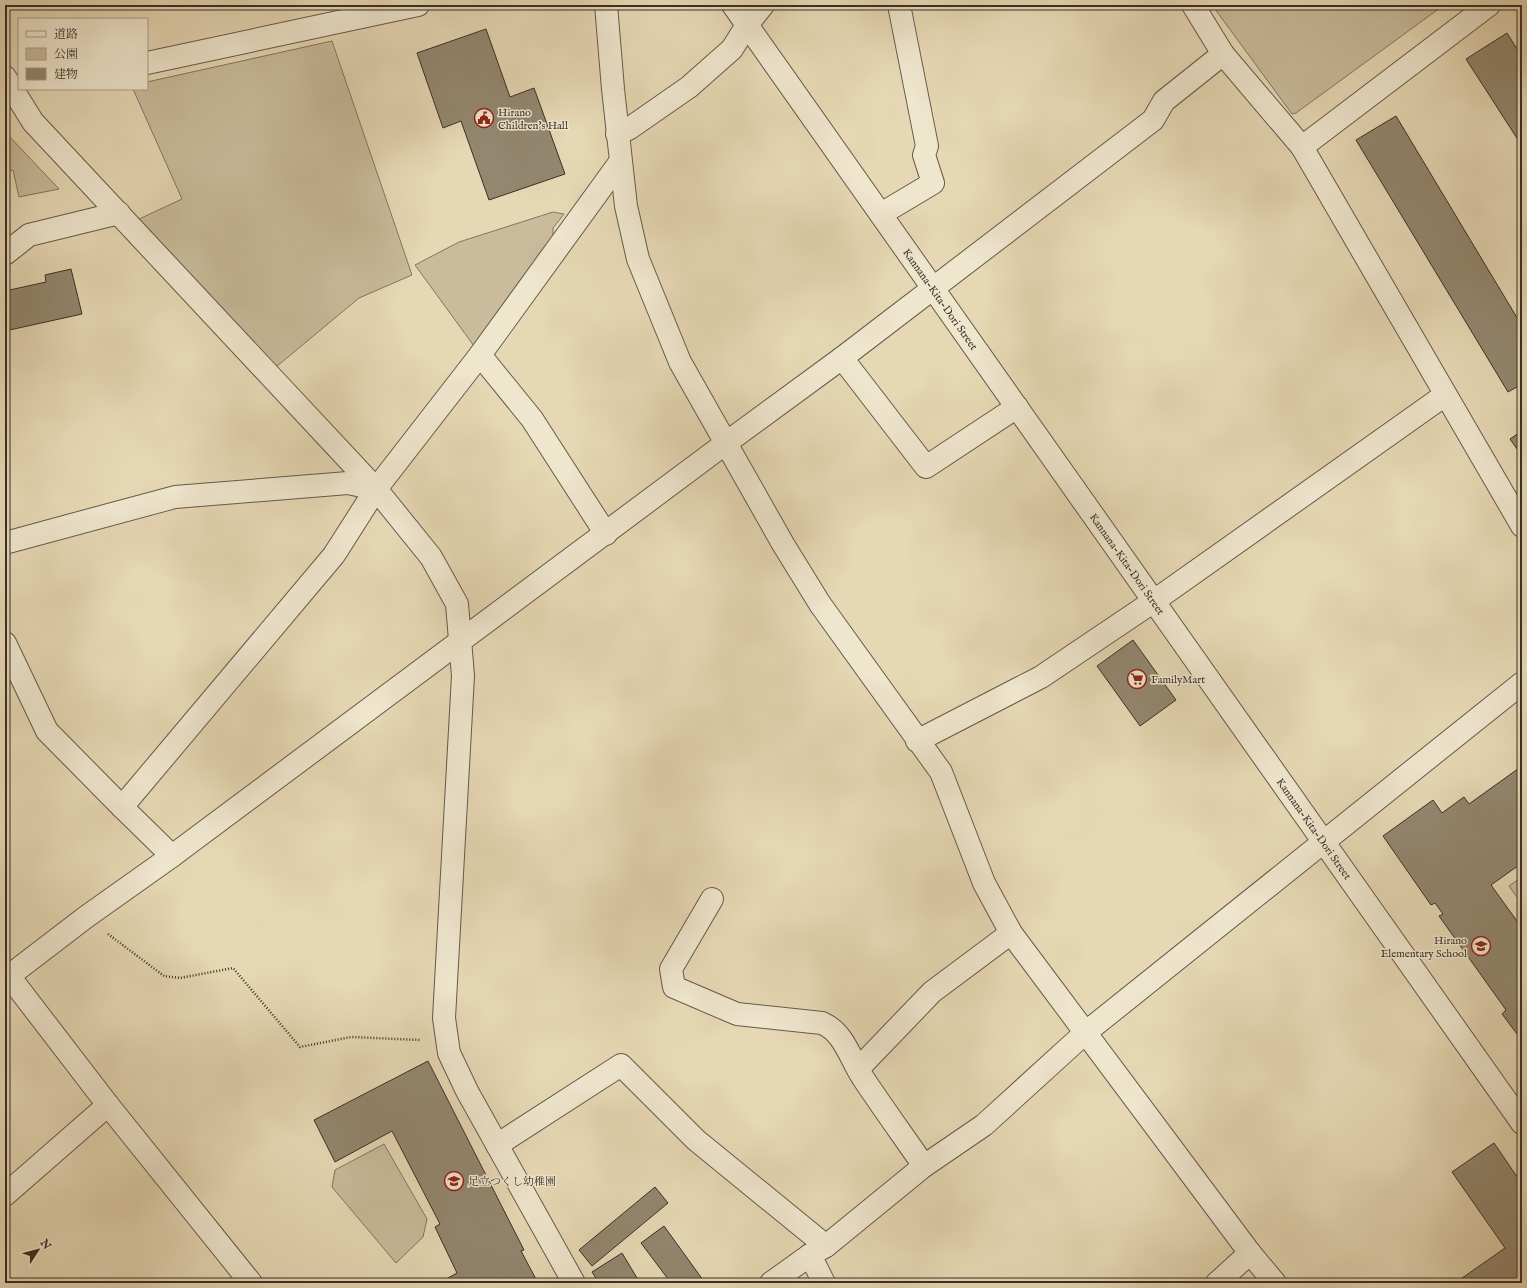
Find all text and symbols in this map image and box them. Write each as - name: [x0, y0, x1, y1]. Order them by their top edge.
- legend: [18, 18, 148, 90]
- text: 道路: [54, 27, 78, 42]
- text: 公園: [54, 47, 78, 62]
- text: 建物: [54, 67, 78, 82]
- place label: Hirano Children's Hall: [498, 106, 568, 133]
- public building icon: Hirano Children's Hall: [473, 107, 495, 129]
- street label: Kannana-Kita-Dori Street: [899, 246, 981, 353]
- street label: Kannana-Kita-Dori Street: [1086, 511, 1167, 618]
- supermarket icon: FamilyMart: [1126, 668, 1148, 690]
- place label: FamilyMart: [1151, 673, 1205, 687]
- street label: Kannana-Kita-Dori Street: [1273, 776, 1354, 883]
- place label: Hirano Elementary School: [1381, 934, 1467, 961]
- school or university icon: Hirano Elementary School: [1470, 935, 1492, 957]
- school or university icon: 足立つくし幼稚園: [443, 1170, 465, 1192]
- place label: 足立つくし幼稚園: [468, 1175, 556, 1189]
- north arrow: [18, 1230, 58, 1270]
- text: N: [36, 1236, 54, 1253]

